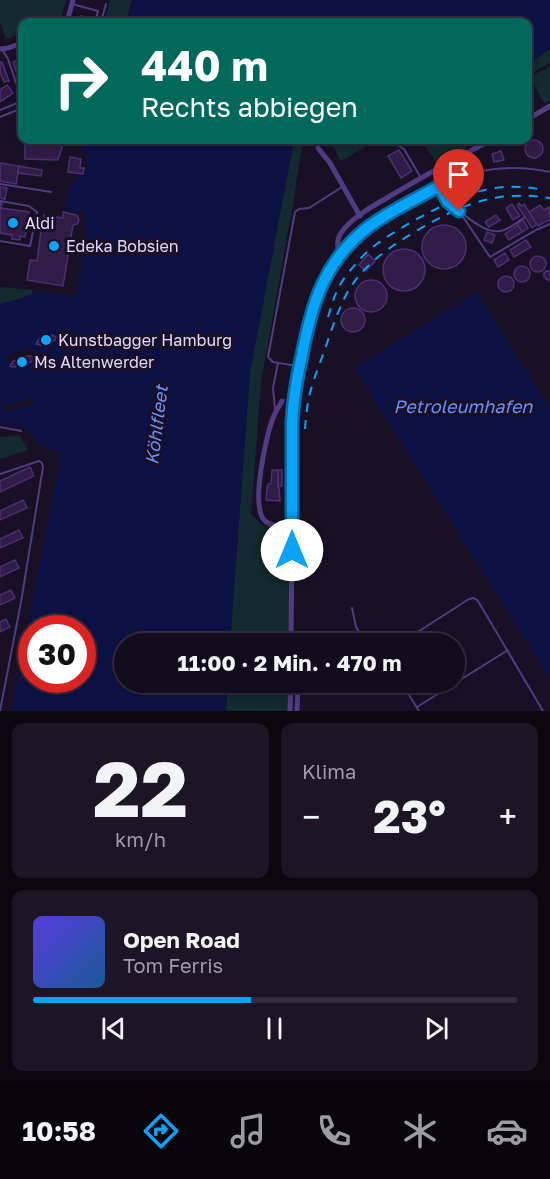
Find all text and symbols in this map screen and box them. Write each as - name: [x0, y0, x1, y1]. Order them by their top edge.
- text: 440 m: [141, 40, 268, 90]
- icon: right: [42, 42, 120, 120]
- text: Rechts abbiegen: [141, 91, 358, 123]
- pin: [433, 149, 484, 211]
- icon: arrive: [442, 158, 475, 191]
- place label: Aldi: [25, 213, 55, 233]
- marker: Aldi: [6, 216, 20, 230]
- place label: Edeka Bobsien: [66, 236, 179, 256]
- marker: Edeka Bobsien: [47, 239, 61, 253]
- place label: Kunstbagger Hamburg: [58, 330, 232, 350]
- marker: Kunstbagger Hamburg: [39, 333, 53, 347]
- place label: Ms Altenwerder: [34, 352, 154, 372]
- marker: Ms Altenwerder: [15, 355, 29, 369]
- water label: Köhlfleet: [140, 382, 172, 466]
- water label: Petroleumhafen: [394, 395, 533, 417]
- position arrow: [260, 518, 324, 582]
- speed limit sign: 30: [18, 615, 96, 693]
- text: 11:00 · 2 Min. · 470 m: [177, 649, 402, 676]
- text: 22: [93, 741, 188, 834]
- text: Klima: [302, 759, 356, 783]
- text: 23°: [373, 789, 446, 843]
- text: −: [302, 797, 320, 836]
- text: +: [499, 797, 517, 836]
- text: km/h: [115, 827, 166, 851]
- text: Open Road: [123, 926, 240, 953]
- text: Tom Ferris: [123, 953, 223, 977]
- icon: previous: [97, 1012, 130, 1045]
- icon: pause: [258, 1012, 291, 1045]
- icon: next: [420, 1012, 453, 1045]
- icon: directions: [140, 1110, 182, 1152]
- icon: music: [227, 1110, 269, 1152]
- icon: phone: [313, 1110, 355, 1152]
- icon: climate: [399, 1110, 441, 1152]
- icon: car: [486, 1110, 528, 1152]
- text: 10:58: [22, 1115, 96, 1147]

